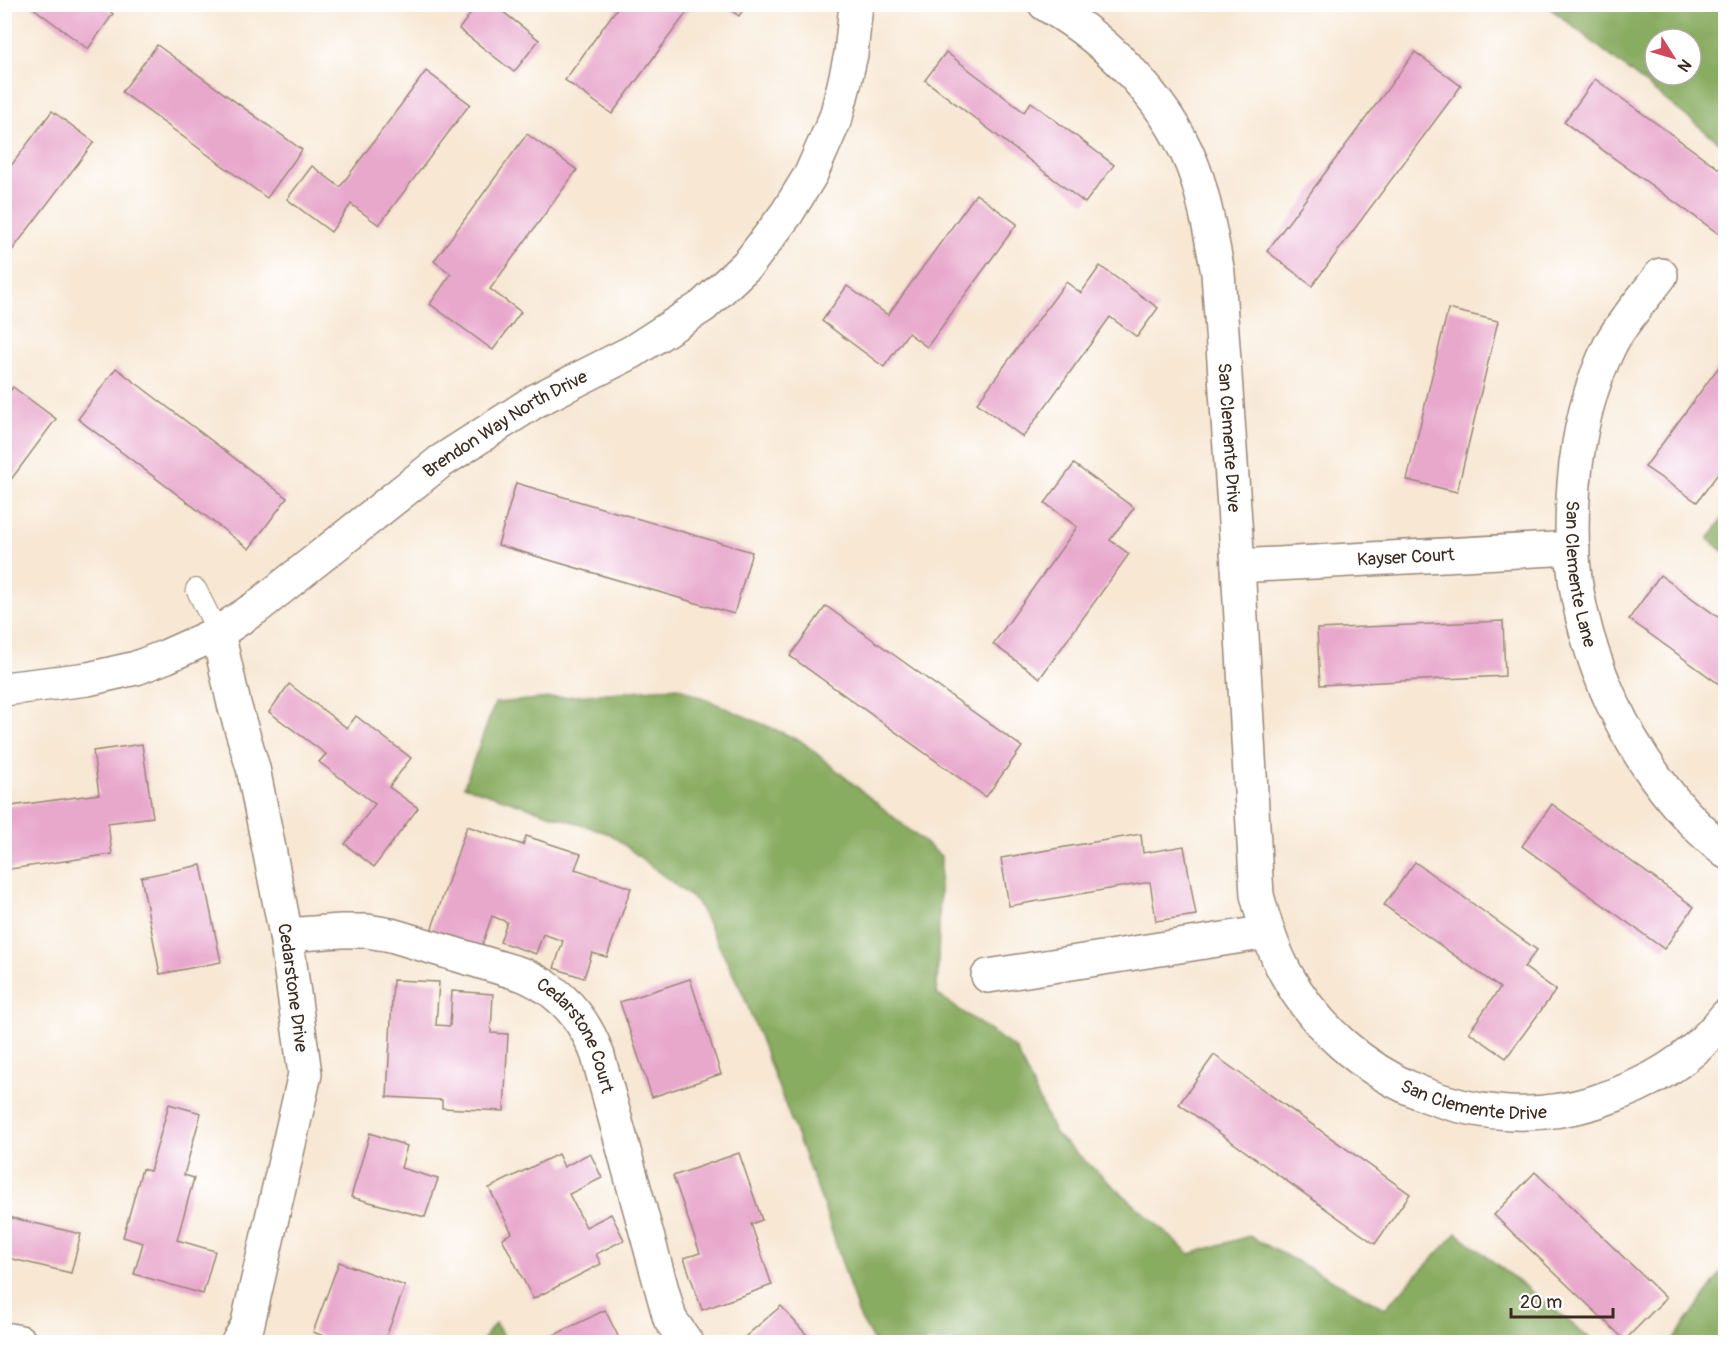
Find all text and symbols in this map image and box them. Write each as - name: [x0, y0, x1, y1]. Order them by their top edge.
- north arrow: [1643, 27, 1703, 87]
- text: N: [1673, 55, 1695, 76]
- street label: San Clemente Drive: [1213, 362, 1246, 513]
- street label: Brendon Way North Drive: [418, 365, 591, 483]
- street label: San Clemente Lane: [1561, 500, 1602, 650]
- street label: Kayser Court: [1356, 543, 1456, 571]
- street label: Cedarstone Drive: [272, 921, 313, 1054]
- street label: Cedarstone Court: [532, 972, 619, 1096]
- street label: San Clemente Drive: [1397, 1074, 1548, 1125]
- scale bar: [1511, 1281, 1613, 1319]
- text: 20 m: [1520, 1291, 1562, 1314]

